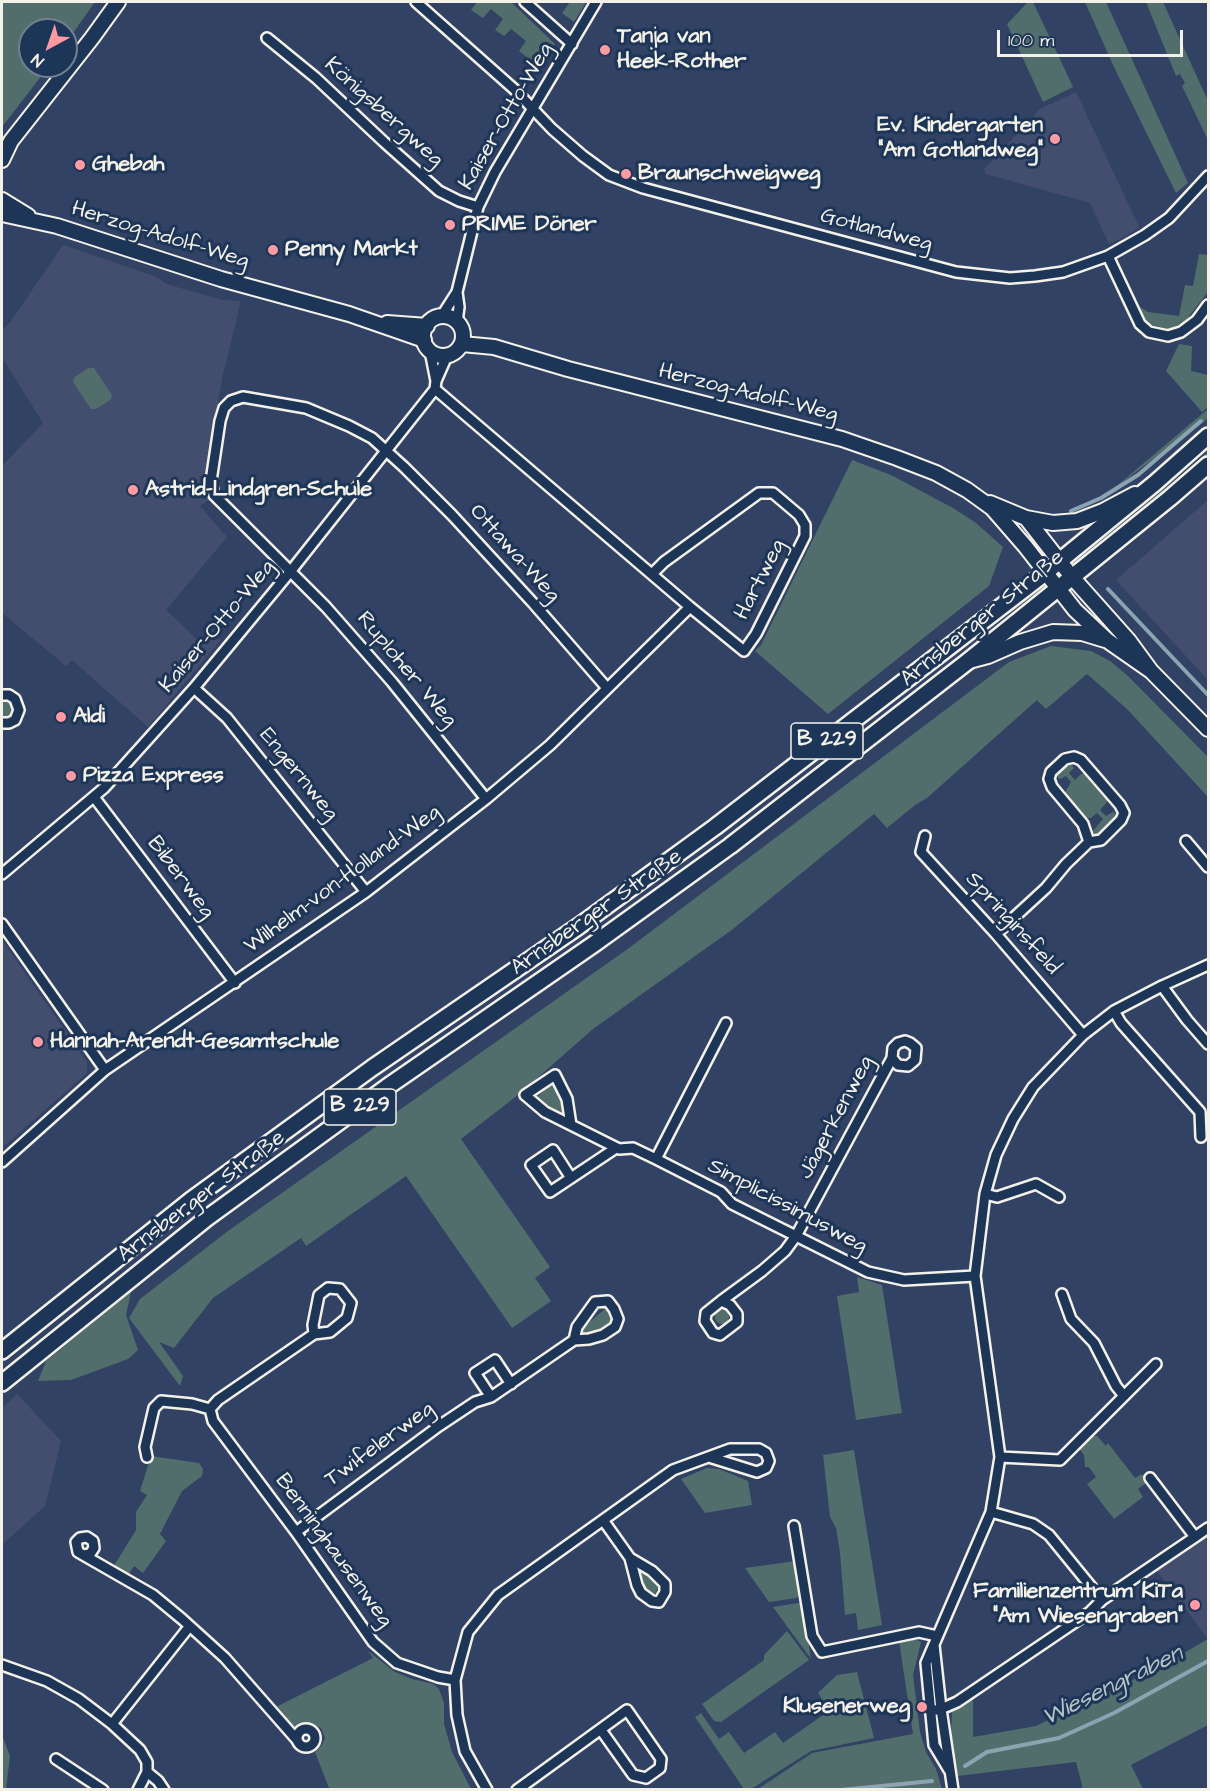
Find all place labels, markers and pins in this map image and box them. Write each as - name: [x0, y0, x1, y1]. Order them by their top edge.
- place label: Tanja van Heek-Rother: [617, 24, 746, 76]
- marker: Tanja van Heek-Rother: [598, 43, 612, 57]
- place label: Ev. Kindergarten "Am Gotlandweg": [877, 113, 1043, 164]
- marker: Ev. Kindergarten "Am Gotlandweg": [1048, 132, 1062, 146]
- place label: Ghebah: [92, 152, 164, 178]
- marker: Ghebah: [73, 158, 87, 172]
- place label: Braunschweigweg: [638, 161, 820, 187]
- marker: Braunschweigweg: [619, 167, 633, 181]
- place label: PRIME Döner: [462, 212, 597, 238]
- marker: PRIME Döner: [443, 218, 457, 232]
- place label: Penny Markt: [285, 237, 418, 263]
- marker: Penny Markt: [266, 243, 280, 257]
- place label: Astrid-Lindgren-Schule: [145, 477, 372, 503]
- marker: Astrid-Lindgren-Schule: [126, 483, 140, 497]
- place label: Aldi: [73, 704, 105, 730]
- marker: Aldi: [54, 710, 68, 724]
- place label: Pizza Express: [83, 763, 224, 789]
- marker: Pizza Express: [64, 769, 78, 783]
- place label: Hannah-Arendt-Gesamtschule: [50, 1029, 339, 1055]
- marker: Hannah-Arendt-Gesamtschule: [31, 1035, 45, 1049]
- place label: Familienzentrum KiTa "Am Wiesengraben": [973, 1579, 1183, 1630]
- marker: Familienzentrum KiTa "Am Wiesengraben": [1188, 1598, 1202, 1612]
- place label: Klusenerweg: [783, 1694, 910, 1720]
- marker: Klusenerweg: [915, 1700, 929, 1714]

